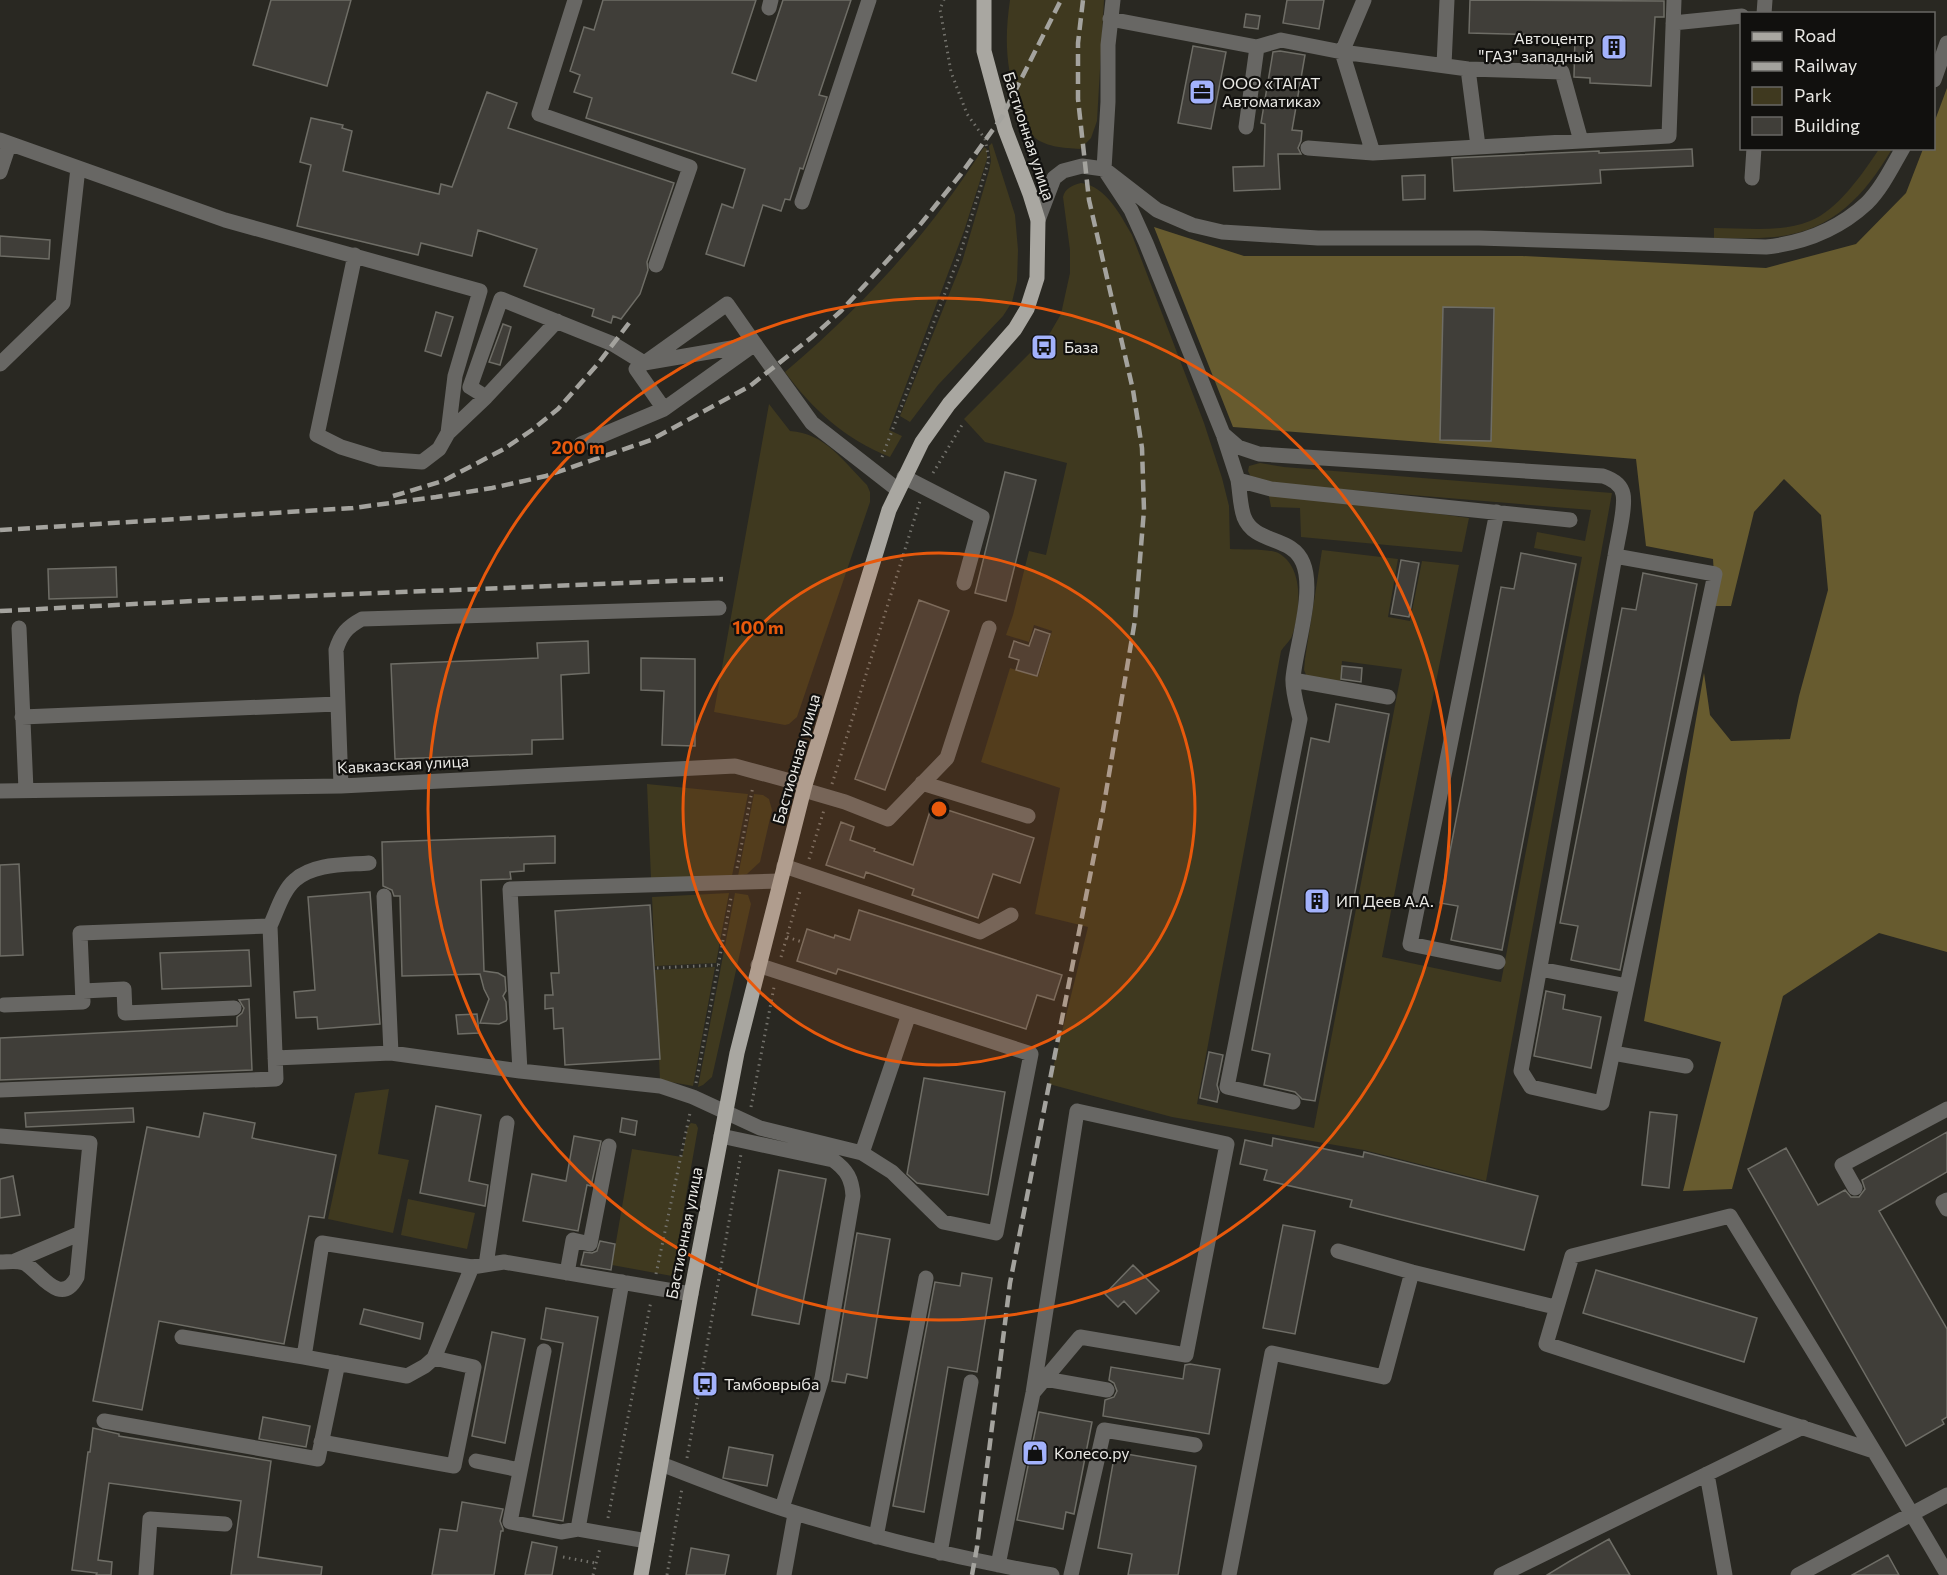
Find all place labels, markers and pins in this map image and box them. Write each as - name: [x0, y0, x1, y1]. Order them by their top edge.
- place label: Автоцентр "ГАЗ" западный: [1478, 28, 1594, 65]
- building icon: Автоцентр "ГАЗ" западный: [1599, 32, 1629, 62]
- place label: ООО «ТАГАТ Автоматика»: [1222, 73, 1321, 110]
- office icon: ООО «ТАГАТ Автоматика»: [1187, 77, 1217, 107]
- bus stop icon: База: [1029, 332, 1059, 362]
- place label: База: [1064, 337, 1098, 356]
- centre of rings: [929, 799, 949, 819]
- building icon: ИП Деев А.А.: [1302, 886, 1332, 916]
- place label: ИП Деев А.А.: [1336, 891, 1434, 910]
- bus stop icon: Тамбоврыба: [690, 1369, 720, 1399]
- place label: Тамбоврыба: [724, 1374, 819, 1393]
- shop icon: Колесо.ру: [1020, 1438, 1050, 1468]
- place label: Колесо.ру: [1054, 1443, 1130, 1462]

